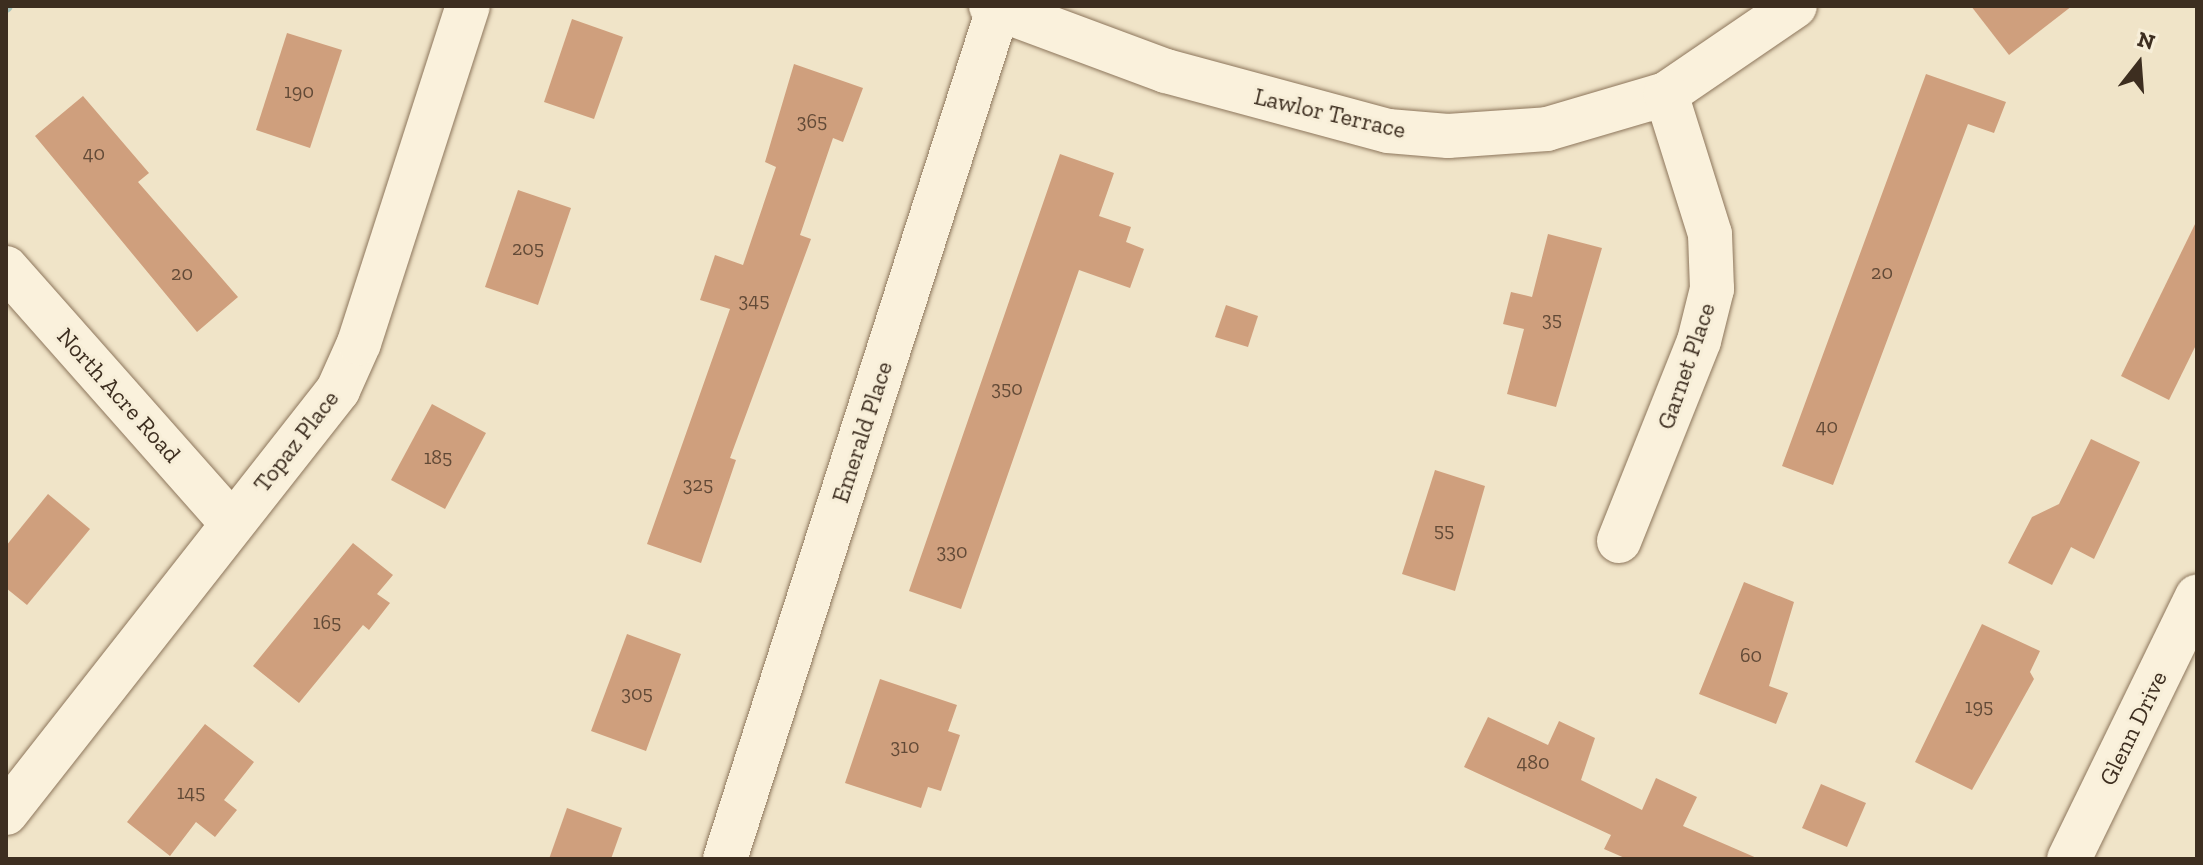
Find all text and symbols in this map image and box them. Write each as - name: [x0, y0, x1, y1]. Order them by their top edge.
- north arrow: [2099, 24, 2179, 104]
- text: N: [2134, 25, 2158, 56]
- house number: 190: [284, 79, 314, 103]
- street label: Lawlor Terrace: [1251, 82, 1409, 144]
- house number: 365: [797, 109, 827, 133]
- house number: 40: [83, 141, 105, 165]
- house number: 205: [512, 236, 544, 260]
- house number: 20: [1871, 260, 1893, 284]
- house number: 20: [171, 261, 193, 285]
- house number: 345: [739, 288, 769, 312]
- street label: Garnet Place: [1651, 299, 1721, 433]
- house number: 35: [1542, 307, 1562, 331]
- street label: North Acre Road: [51, 321, 187, 469]
- street label: Emerald Place: [826, 358, 898, 506]
- house number: 350: [991, 376, 1023, 400]
- street label: Topaz Place: [247, 384, 345, 498]
- house number: 40: [1816, 414, 1838, 438]
- house number: 185: [424, 445, 452, 469]
- house number: 325: [683, 472, 713, 496]
- house number: 55: [1434, 518, 1454, 542]
- house number: 330: [936, 539, 968, 563]
- house number: 165: [313, 610, 341, 634]
- house number: 60: [1740, 643, 1762, 667]
- street label: Glenn Drive: [2093, 666, 2173, 790]
- house number: 305: [621, 681, 653, 705]
- house number: 195: [1965, 694, 1993, 718]
- house number: 310: [891, 734, 919, 758]
- house number: 480: [1516, 750, 1550, 774]
- house number: 145: [177, 780, 205, 804]

